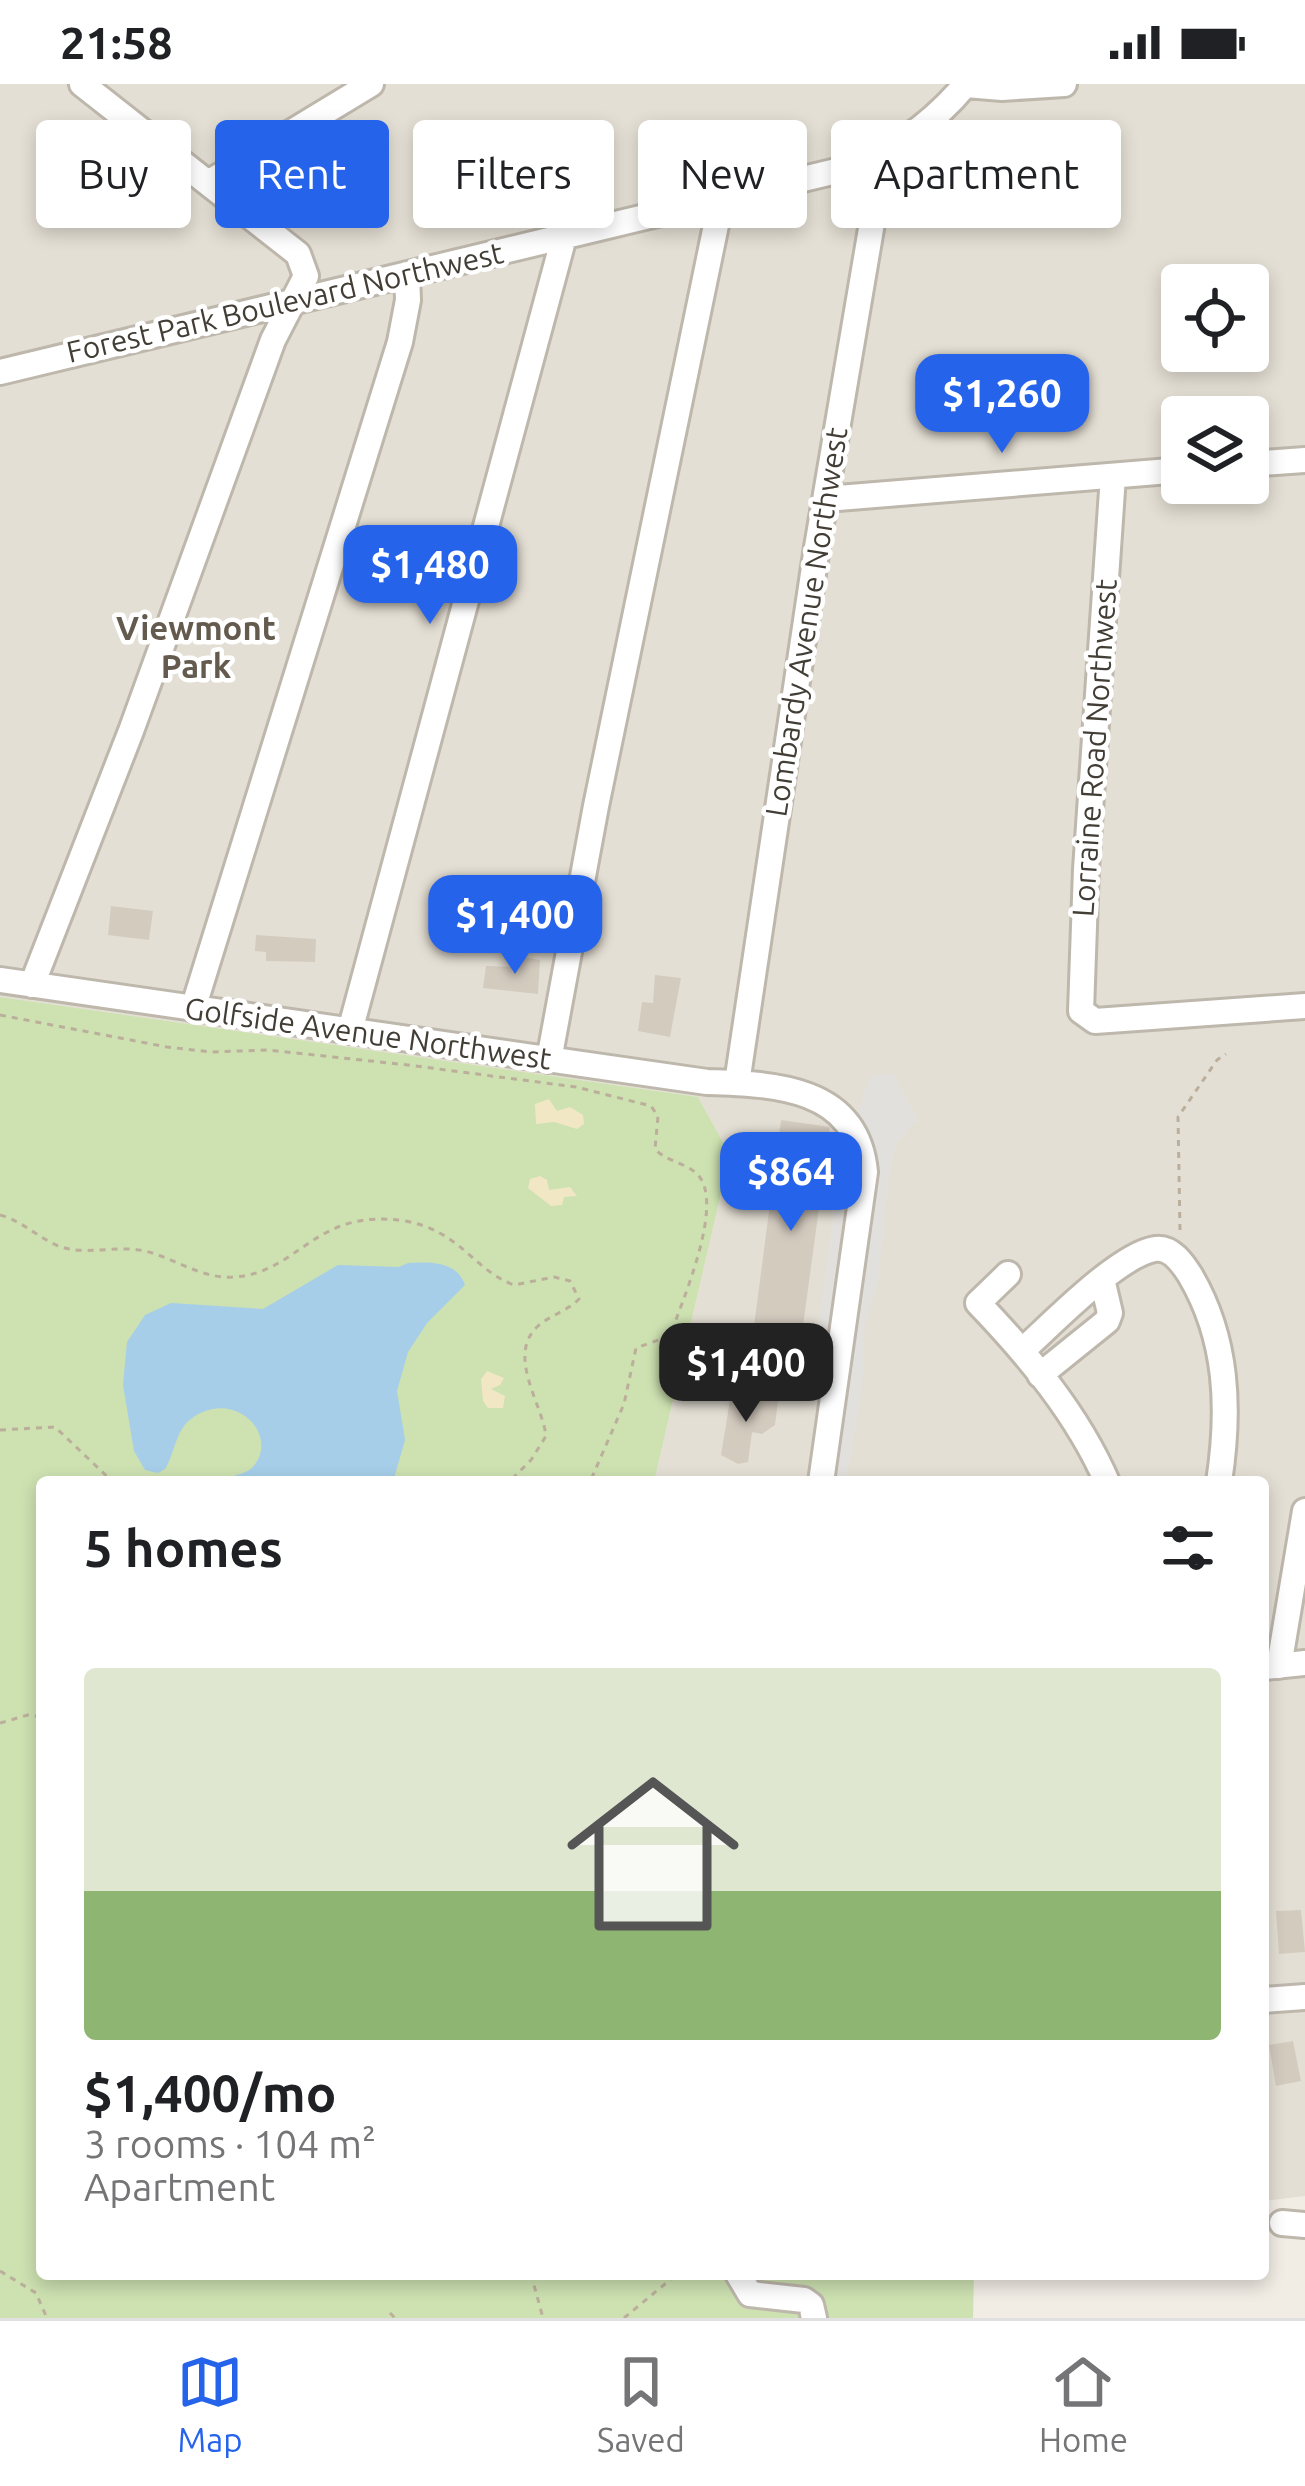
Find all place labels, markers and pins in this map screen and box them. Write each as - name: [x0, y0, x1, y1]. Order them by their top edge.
- pin: $1,260: [904, 354, 1100, 456]
- pin: $1,480: [332, 525, 528, 627]
- pin: $1,400: [417, 875, 613, 977]
- pin: $864: [720, 1132, 862, 1234]
- pin: $1,400: [648, 1323, 844, 1425]

